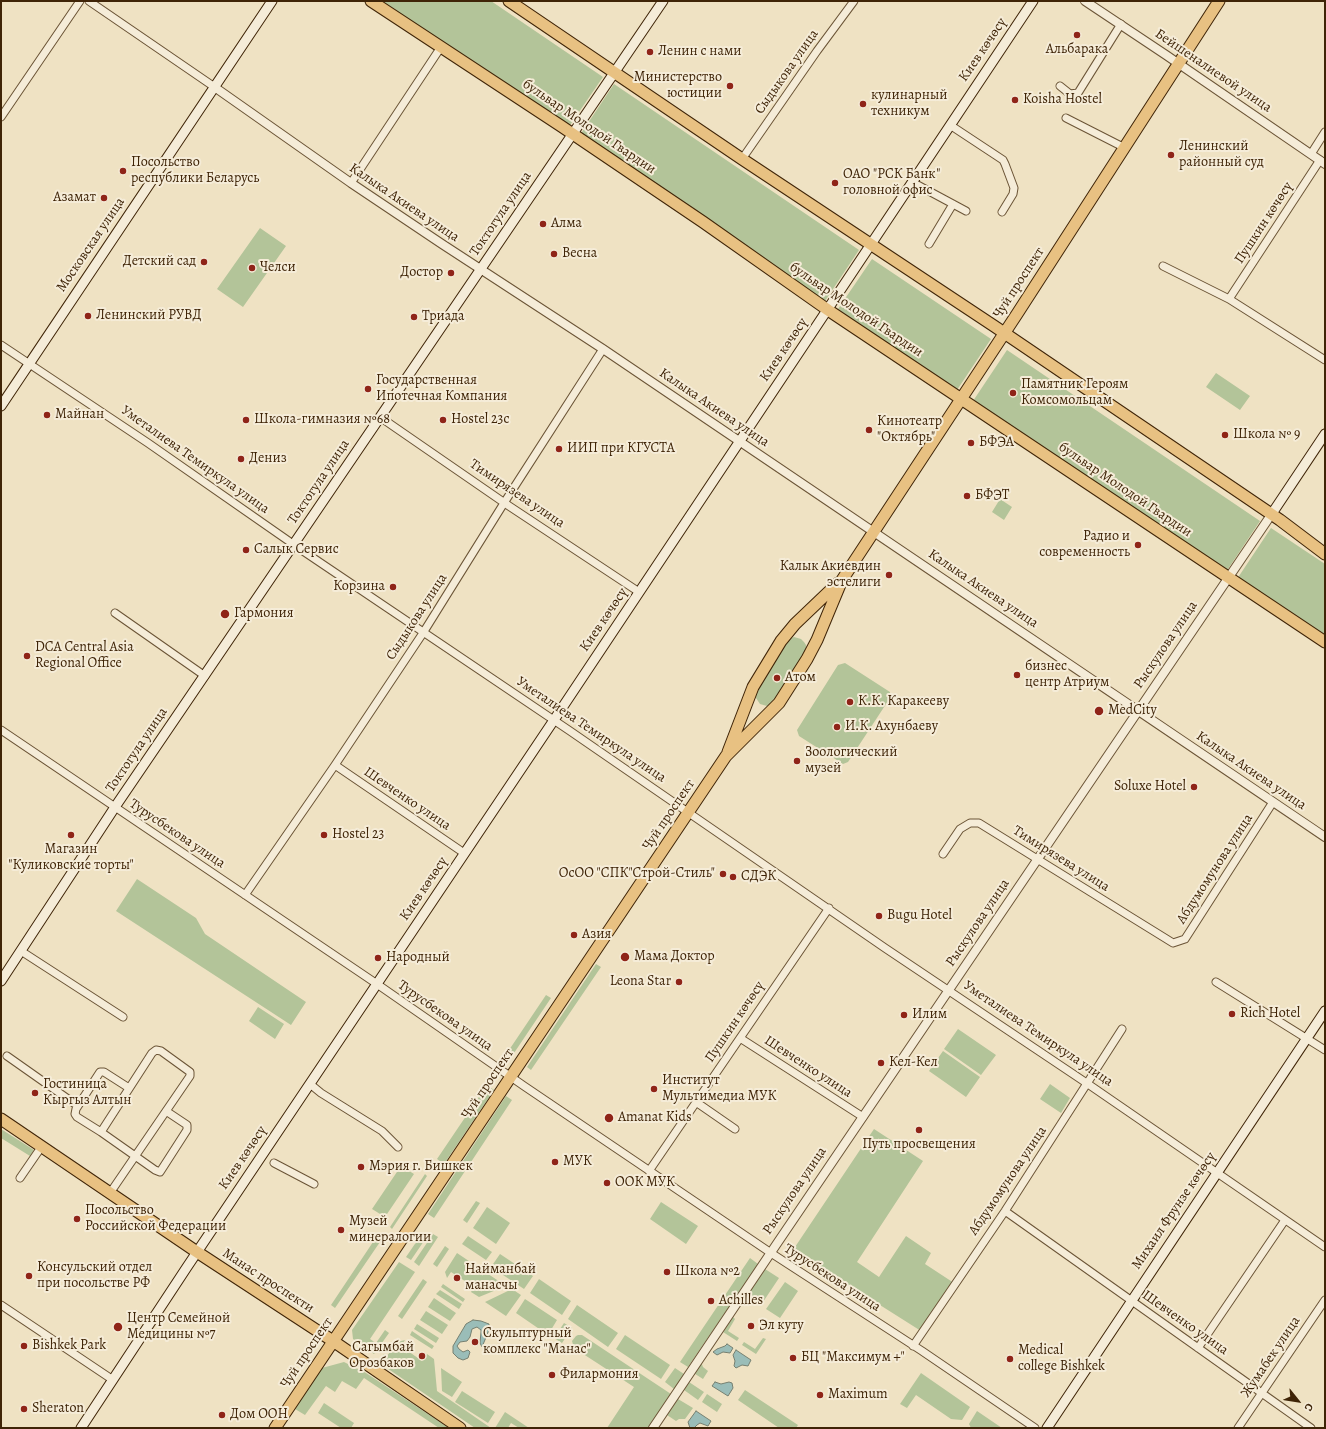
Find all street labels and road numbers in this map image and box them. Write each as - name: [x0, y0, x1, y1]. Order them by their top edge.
- street label: Киев көчөсү: [956, 15, 1010, 85]
- street label: Сыдыкова улица: [752, 26, 822, 118]
- street label: Бейшеналиевой улица: [1151, 26, 1275, 116]
- street label: бульвар Молодой Гвардии: [519, 76, 659, 178]
- street label: Калыка Акиева улица: [346, 160, 462, 246]
- street label: Токтогула улица: [466, 168, 536, 260]
- street label: Пушкин көчөсү: [1231, 179, 1297, 267]
- street label: Московская улица: [53, 195, 129, 295]
- street label: Чуй проспект: [990, 244, 1048, 322]
- street label: бульвар Молодой Гвардии: [786, 259, 926, 361]
- street label: Киев көчөсү: [757, 315, 811, 385]
- street label: Калыка Акиева улица: [656, 365, 772, 451]
- street label: Уметалиева Темиркула улица: [118, 402, 272, 518]
- street label: Токтогула улица: [284, 436, 354, 528]
- street label: бульвар Молодой Гвардии: [1055, 439, 1195, 541]
- street label: Тимирязева улица: [466, 456, 568, 532]
- street label: Калыка Акиева улица: [925, 546, 1041, 632]
- street label: Сыдыкова улица: [383, 571, 451, 663]
- street label: Киев көчөсү: [577, 585, 631, 655]
- street label: Рыскулова улица: [1130, 598, 1202, 692]
- street label: Уметалиева Темиркула улица: [513, 674, 669, 786]
- street label: Токтогула улица: [102, 704, 172, 796]
- street label: Калыка Акиева улица: [1193, 728, 1309, 814]
- street label: Шевченко улица: [360, 764, 454, 834]
- street label: Чуй проспект: [639, 776, 699, 854]
- street label: Турусбекова улица: [126, 796, 228, 872]
- street label: Абдумомунова улица: [1173, 811, 1257, 927]
- street label: Тимирязева улица: [1010, 823, 1112, 895]
- street label: Киев көчөсү: [397, 854, 451, 924]
- street label: Рыскулова улица: [942, 876, 1014, 970]
- street label: Турусбекова улица: [394, 977, 496, 1055]
- street label: Пушкин көчөсү: [702, 978, 768, 1066]
- street label: Уметалиева Темиркула улица: [960, 978, 1116, 1090]
- street label: Шевченко улица: [761, 1032, 855, 1102]
- street label: Чуй проспект: [458, 1045, 518, 1123]
- street label: Киев көчөсү: [216, 1123, 270, 1193]
- street label: Абдумомунова улица: [965, 1123, 1051, 1239]
- street label: Рыскулова улица: [759, 1144, 831, 1238]
- street label: Михаил Фрунзе көчөсү: [1128, 1149, 1220, 1273]
- street label: Турусбекова улица: [780, 1240, 884, 1316]
- street label: Манас проспекти: [219, 1245, 317, 1317]
- street label: Шевченко улица: [1139, 1287, 1231, 1359]
- street label: Жумабек улица: [1238, 1313, 1304, 1401]
- street label: Чуй проспект: [277, 1314, 337, 1392]

